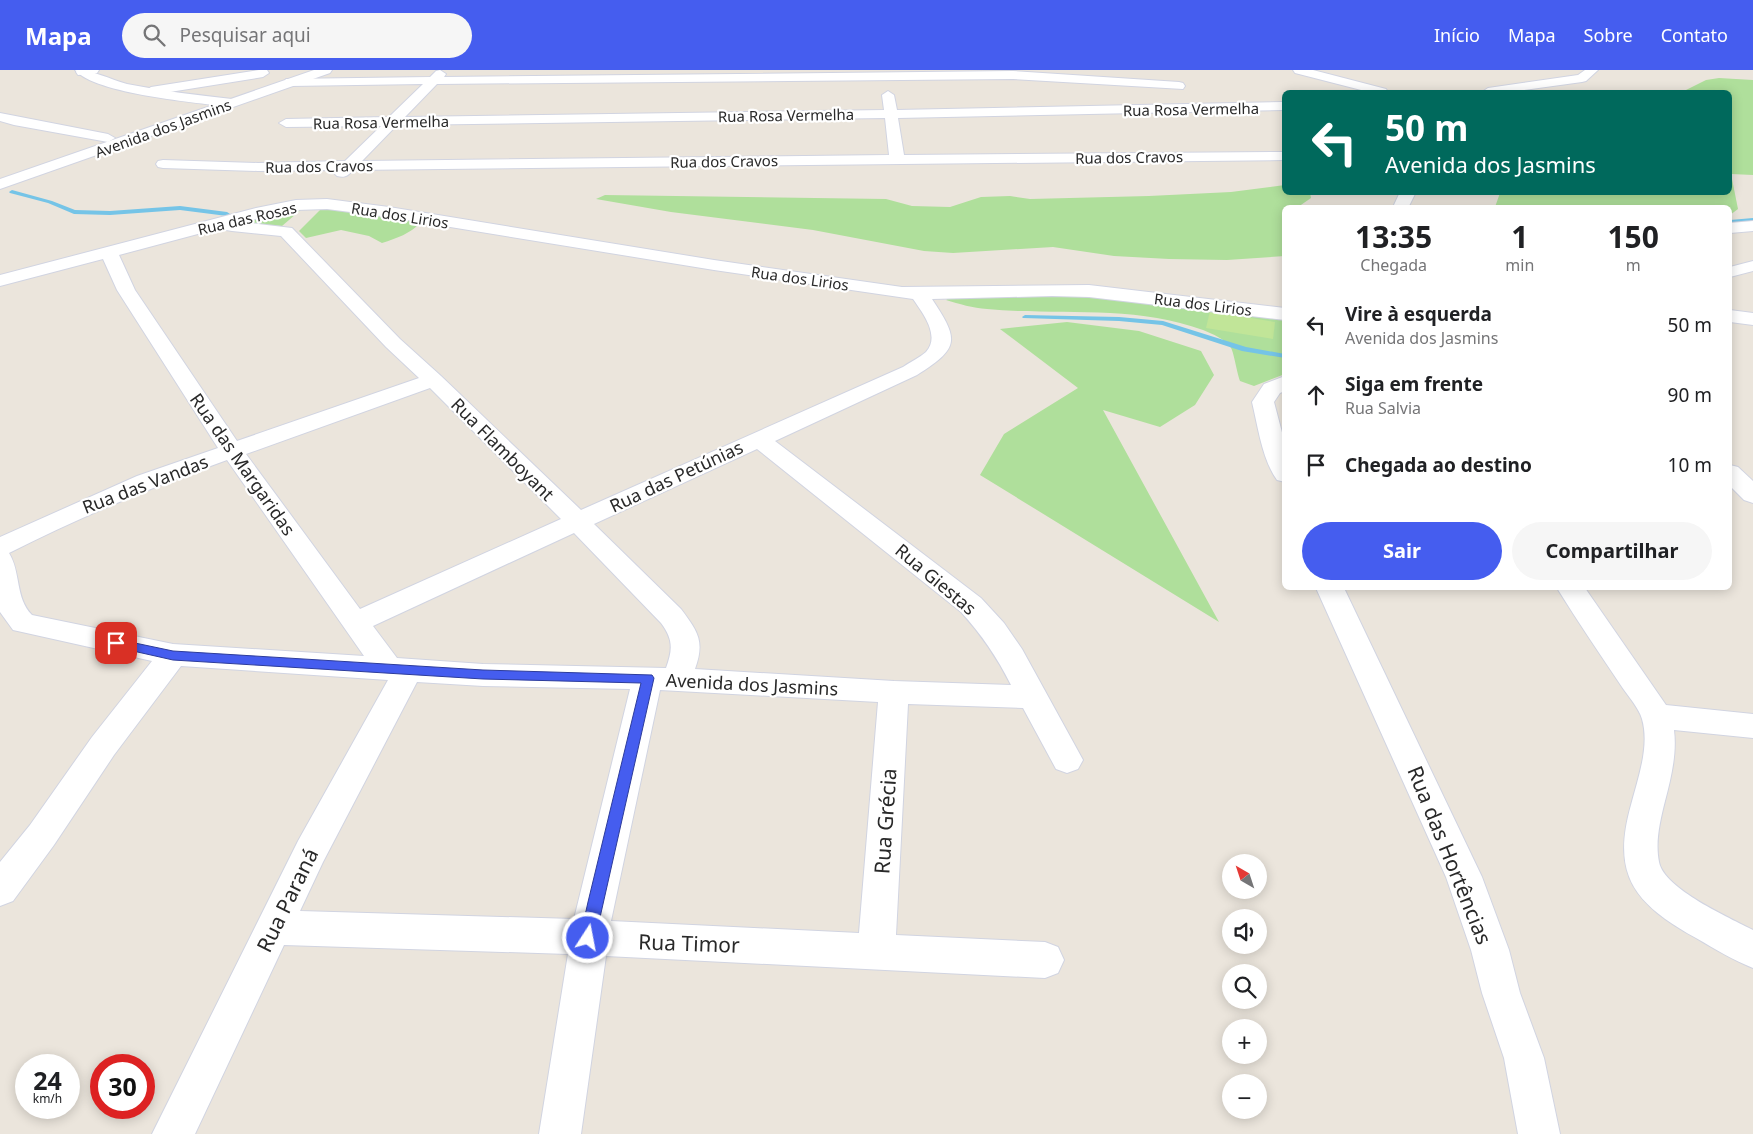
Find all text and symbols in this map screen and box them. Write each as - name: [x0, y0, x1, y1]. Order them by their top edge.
- search box: [122, 13, 472, 58]
- text: Mapa: [25, 19, 92, 52]
- icon: search: [140, 21, 168, 49]
- text: Pesquisar aqui: [180, 22, 311, 48]
- text: Início: [1434, 23, 1480, 47]
- text: Mapa: [1508, 23, 1556, 47]
- text: Sobre: [1584, 23, 1633, 47]
- text: Contato: [1661, 23, 1728, 47]
- street label: Avenida dos Jasmins: [92, 94, 234, 162]
- street label: Rua Rosa Vermelha: [1123, 98, 1259, 120]
- street label: Rua Rosa Vermelha: [718, 104, 854, 126]
- text: 50 m: [1385, 104, 1468, 151]
- icon: left: [1302, 110, 1367, 175]
- street label: Rua Rosa Vermelha: [313, 111, 449, 133]
- street label: Rua dos Cravos: [1075, 146, 1183, 168]
- text: Avenida dos Jasmins: [1385, 149, 1596, 179]
- street label: Rua dos Cravos: [670, 150, 778, 172]
- street label: Rua dos Cravos: [265, 155, 373, 177]
- street label: Rua das Rosas: [196, 197, 298, 239]
- street label: Rua dos Lirios: [350, 197, 450, 233]
- text: 13:35: [1355, 216, 1432, 257]
- text: 1: [1511, 216, 1528, 257]
- text: 150: [1607, 216, 1659, 257]
- text: Chegada: [1360, 254, 1427, 276]
- text: min: [1505, 254, 1534, 276]
- text: m: [1626, 254, 1641, 276]
- street label: Rua dos Lirios: [750, 261, 850, 295]
- street label: Rua dos Lirios: [1153, 288, 1253, 320]
- text: Vire à esquerda: [1345, 301, 1492, 327]
- icon: left: [1302, 311, 1330, 339]
- text: 50 m: [1668, 312, 1712, 338]
- text: Avenida dos Jasmins: [1345, 327, 1498, 349]
- text: Siga em frente: [1345, 371, 1483, 397]
- icon: ahead: [1302, 381, 1330, 409]
- text: 90 m: [1668, 382, 1712, 408]
- street label: Rua das Margaridas: [185, 388, 301, 540]
- street label: Rua Flamboyant: [446, 392, 560, 506]
- text: Rua Salvia: [1345, 397, 1421, 419]
- street label: Rua das Petúnias: [605, 435, 747, 517]
- street label: Rua das Vandas: [79, 449, 211, 519]
- icon: arrive: [1302, 451, 1330, 479]
- text: Chegada ao destino: [1345, 452, 1532, 478]
- text: 10 m: [1668, 452, 1712, 478]
- button: Sair: [1302, 522, 1502, 580]
- button: Compartilhar: [1512, 522, 1712, 580]
- street label: Rua Giestas: [890, 538, 982, 620]
- pin: [95, 622, 137, 664]
- icon: arrive: [102, 629, 130, 657]
- street label: Avenida dos Jasmins: [665, 668, 839, 700]
- street label: Rua das Hortências: [1401, 762, 1499, 948]
- street label: Rua Grécia: [867, 767, 903, 875]
- street label: Rua Paraná: [250, 843, 324, 957]
- north arrow: [1222, 854, 1268, 899]
- map controls: [1222, 854, 1267, 1119]
- button: sound: [1222, 909, 1267, 954]
- position arrow: [561, 911, 613, 963]
- street label: Rua Timor: [638, 927, 740, 959]
- button: search: [1222, 964, 1267, 1009]
- button: +: [1222, 1019, 1267, 1064]
- speed limit sign: 30: [90, 1054, 155, 1119]
- text: 24: [33, 1063, 62, 1097]
- button: −: [1222, 1074, 1267, 1119]
- text: km/h: [33, 1090, 62, 1107]

